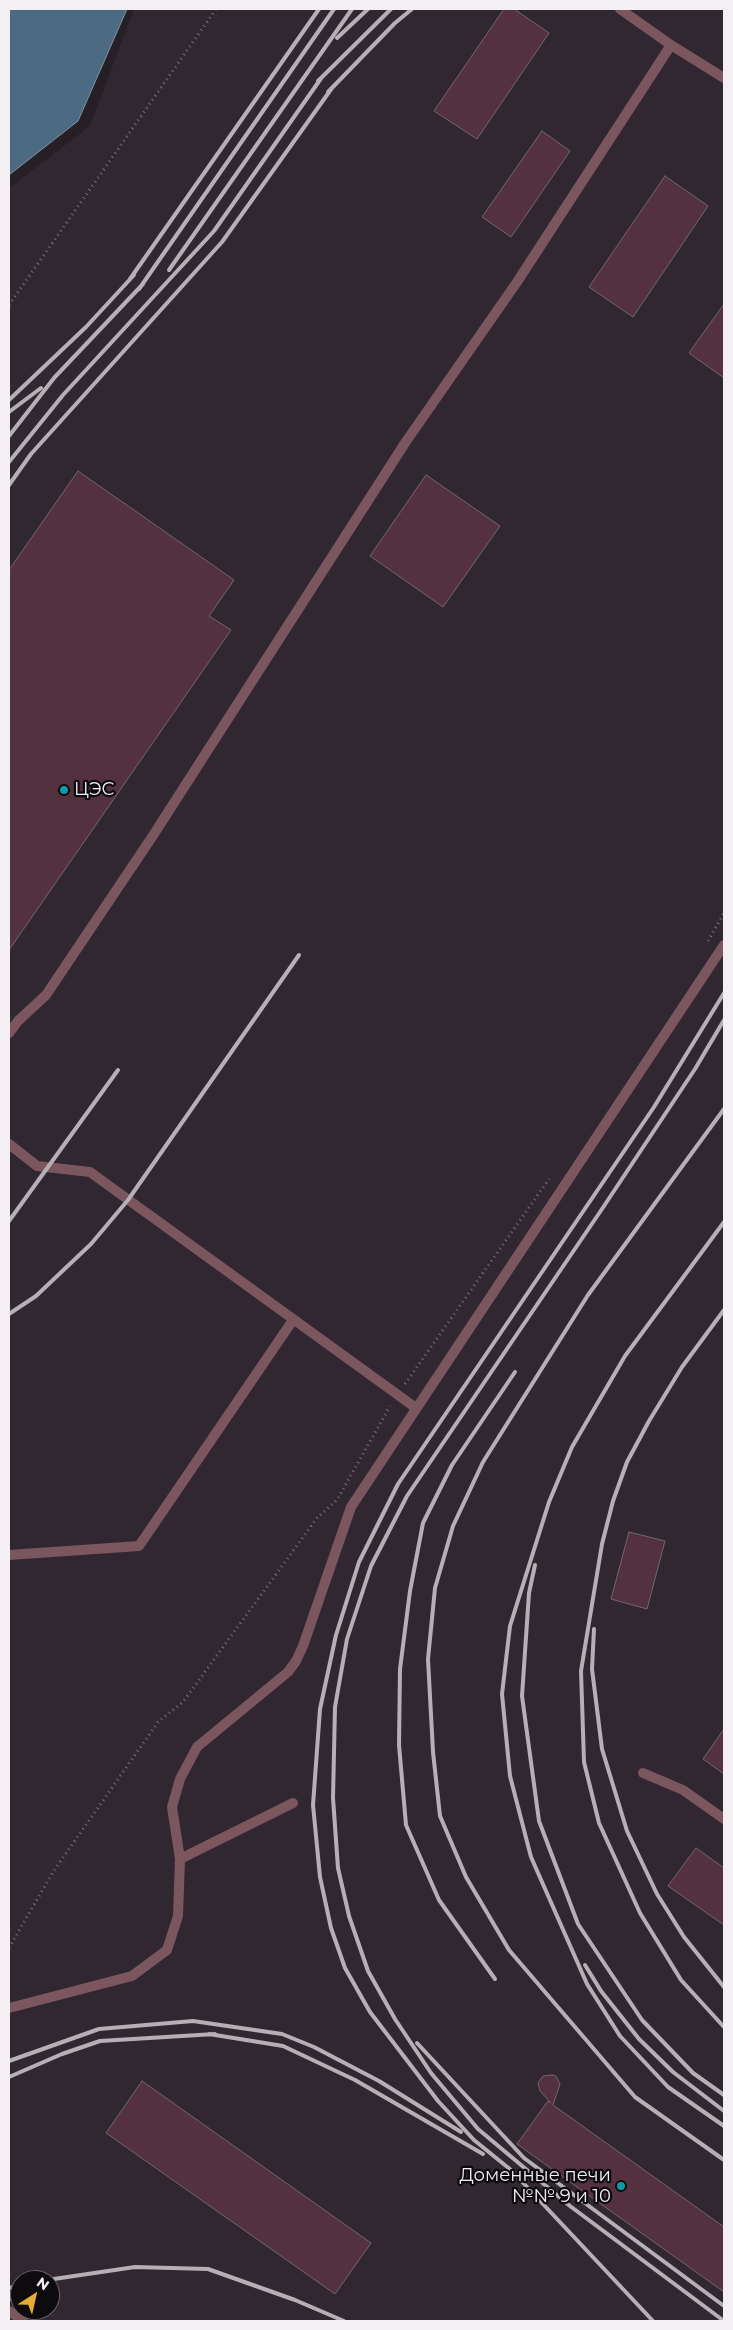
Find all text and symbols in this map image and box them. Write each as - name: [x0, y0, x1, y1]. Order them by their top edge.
- place label: ЦЭС: [74, 779, 114, 801]
- marker: ЦЭС: [58, 784, 70, 796]
- place label: Доменные печи №№ 9 и 10: [459, 2165, 611, 2208]
- marker: Доменные печи №№ 9 и 10: [615, 2180, 627, 2192]
- north arrow: [10, 2270, 60, 2320]
- text: N: [33, 2273, 53, 2294]

